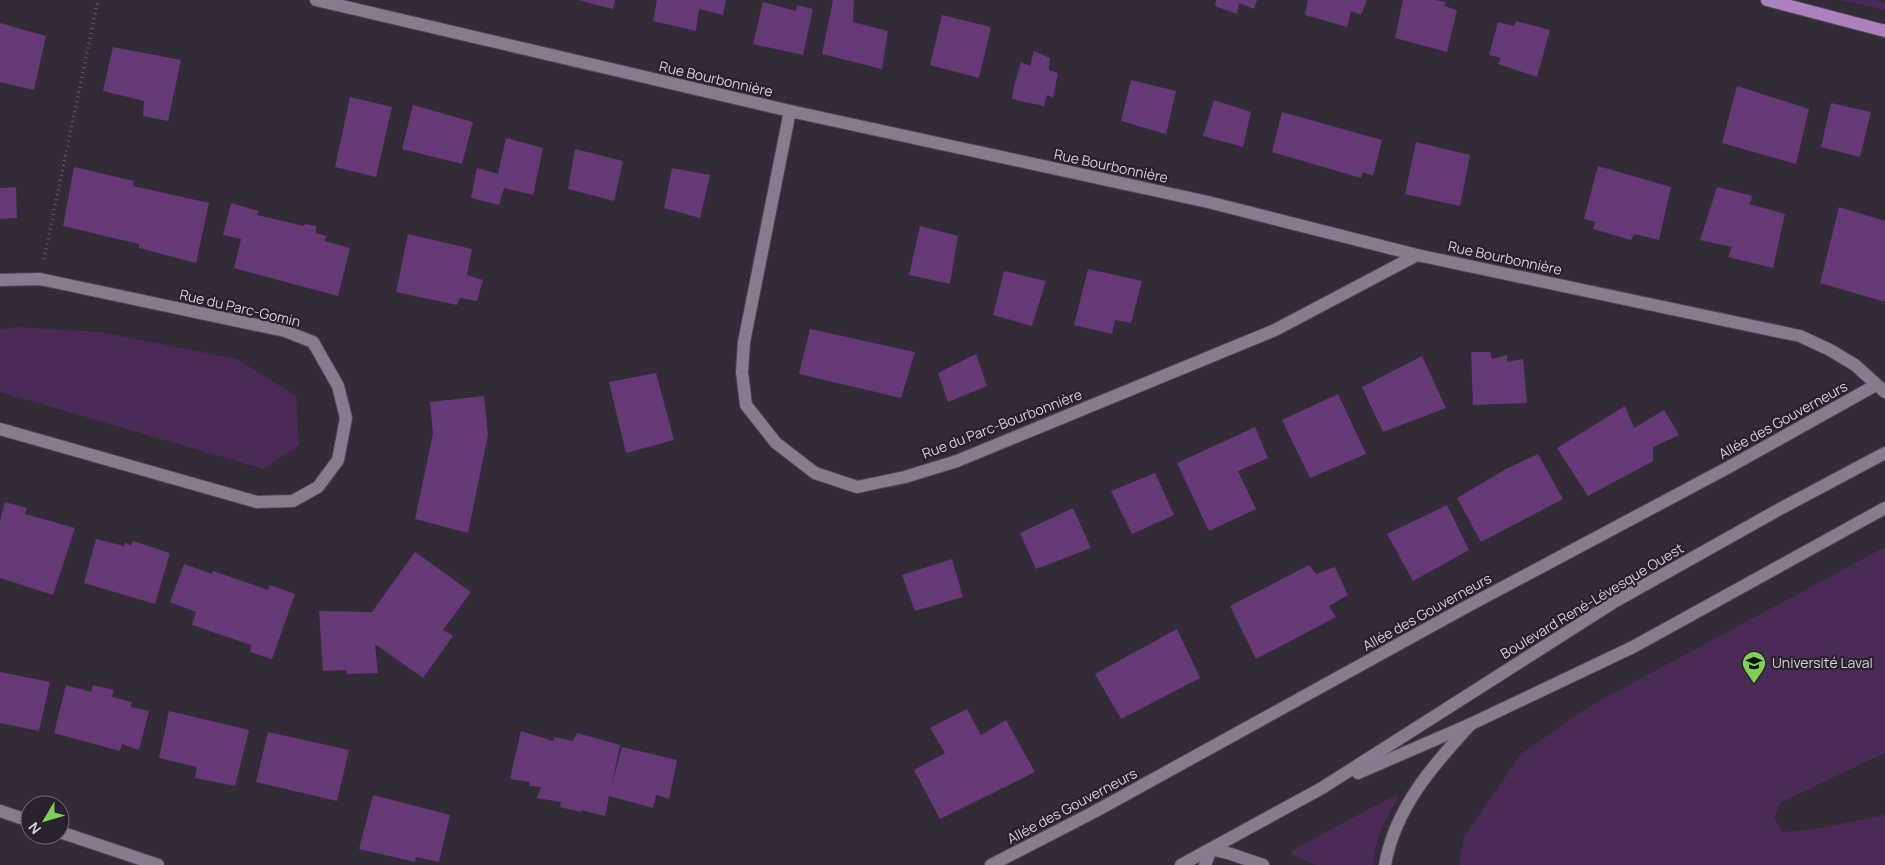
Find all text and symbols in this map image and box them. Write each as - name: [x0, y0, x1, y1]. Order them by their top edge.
- street label: Rue Bourbonnière: [657, 56, 775, 101]
- street label: Rue Bourbonnière: [1052, 144, 1170, 187]
- street label: Rue Bourbonnière: [1446, 236, 1564, 279]
- street label: Rue du Parc-Gomin: [178, 284, 302, 331]
- street label: Allée des Gouverneurs: [1715, 376, 1851, 463]
- street label: Rue du Parc-Bourbonnière: [919, 384, 1085, 463]
- street label: Boulevard René-Lévesque Ouest: [1497, 538, 1687, 663]
- street label: Allée des Gouverneurs: [1359, 568, 1495, 655]
- school or university icon: Université Laval: [1741, 650, 1767, 684]
- place label: Université Laval: [1772, 653, 1873, 672]
- street label: Allée des Gouverneurs: [1003, 763, 1140, 848]
- north arrow: [20, 795, 70, 845]
- text: N: [24, 818, 45, 838]

